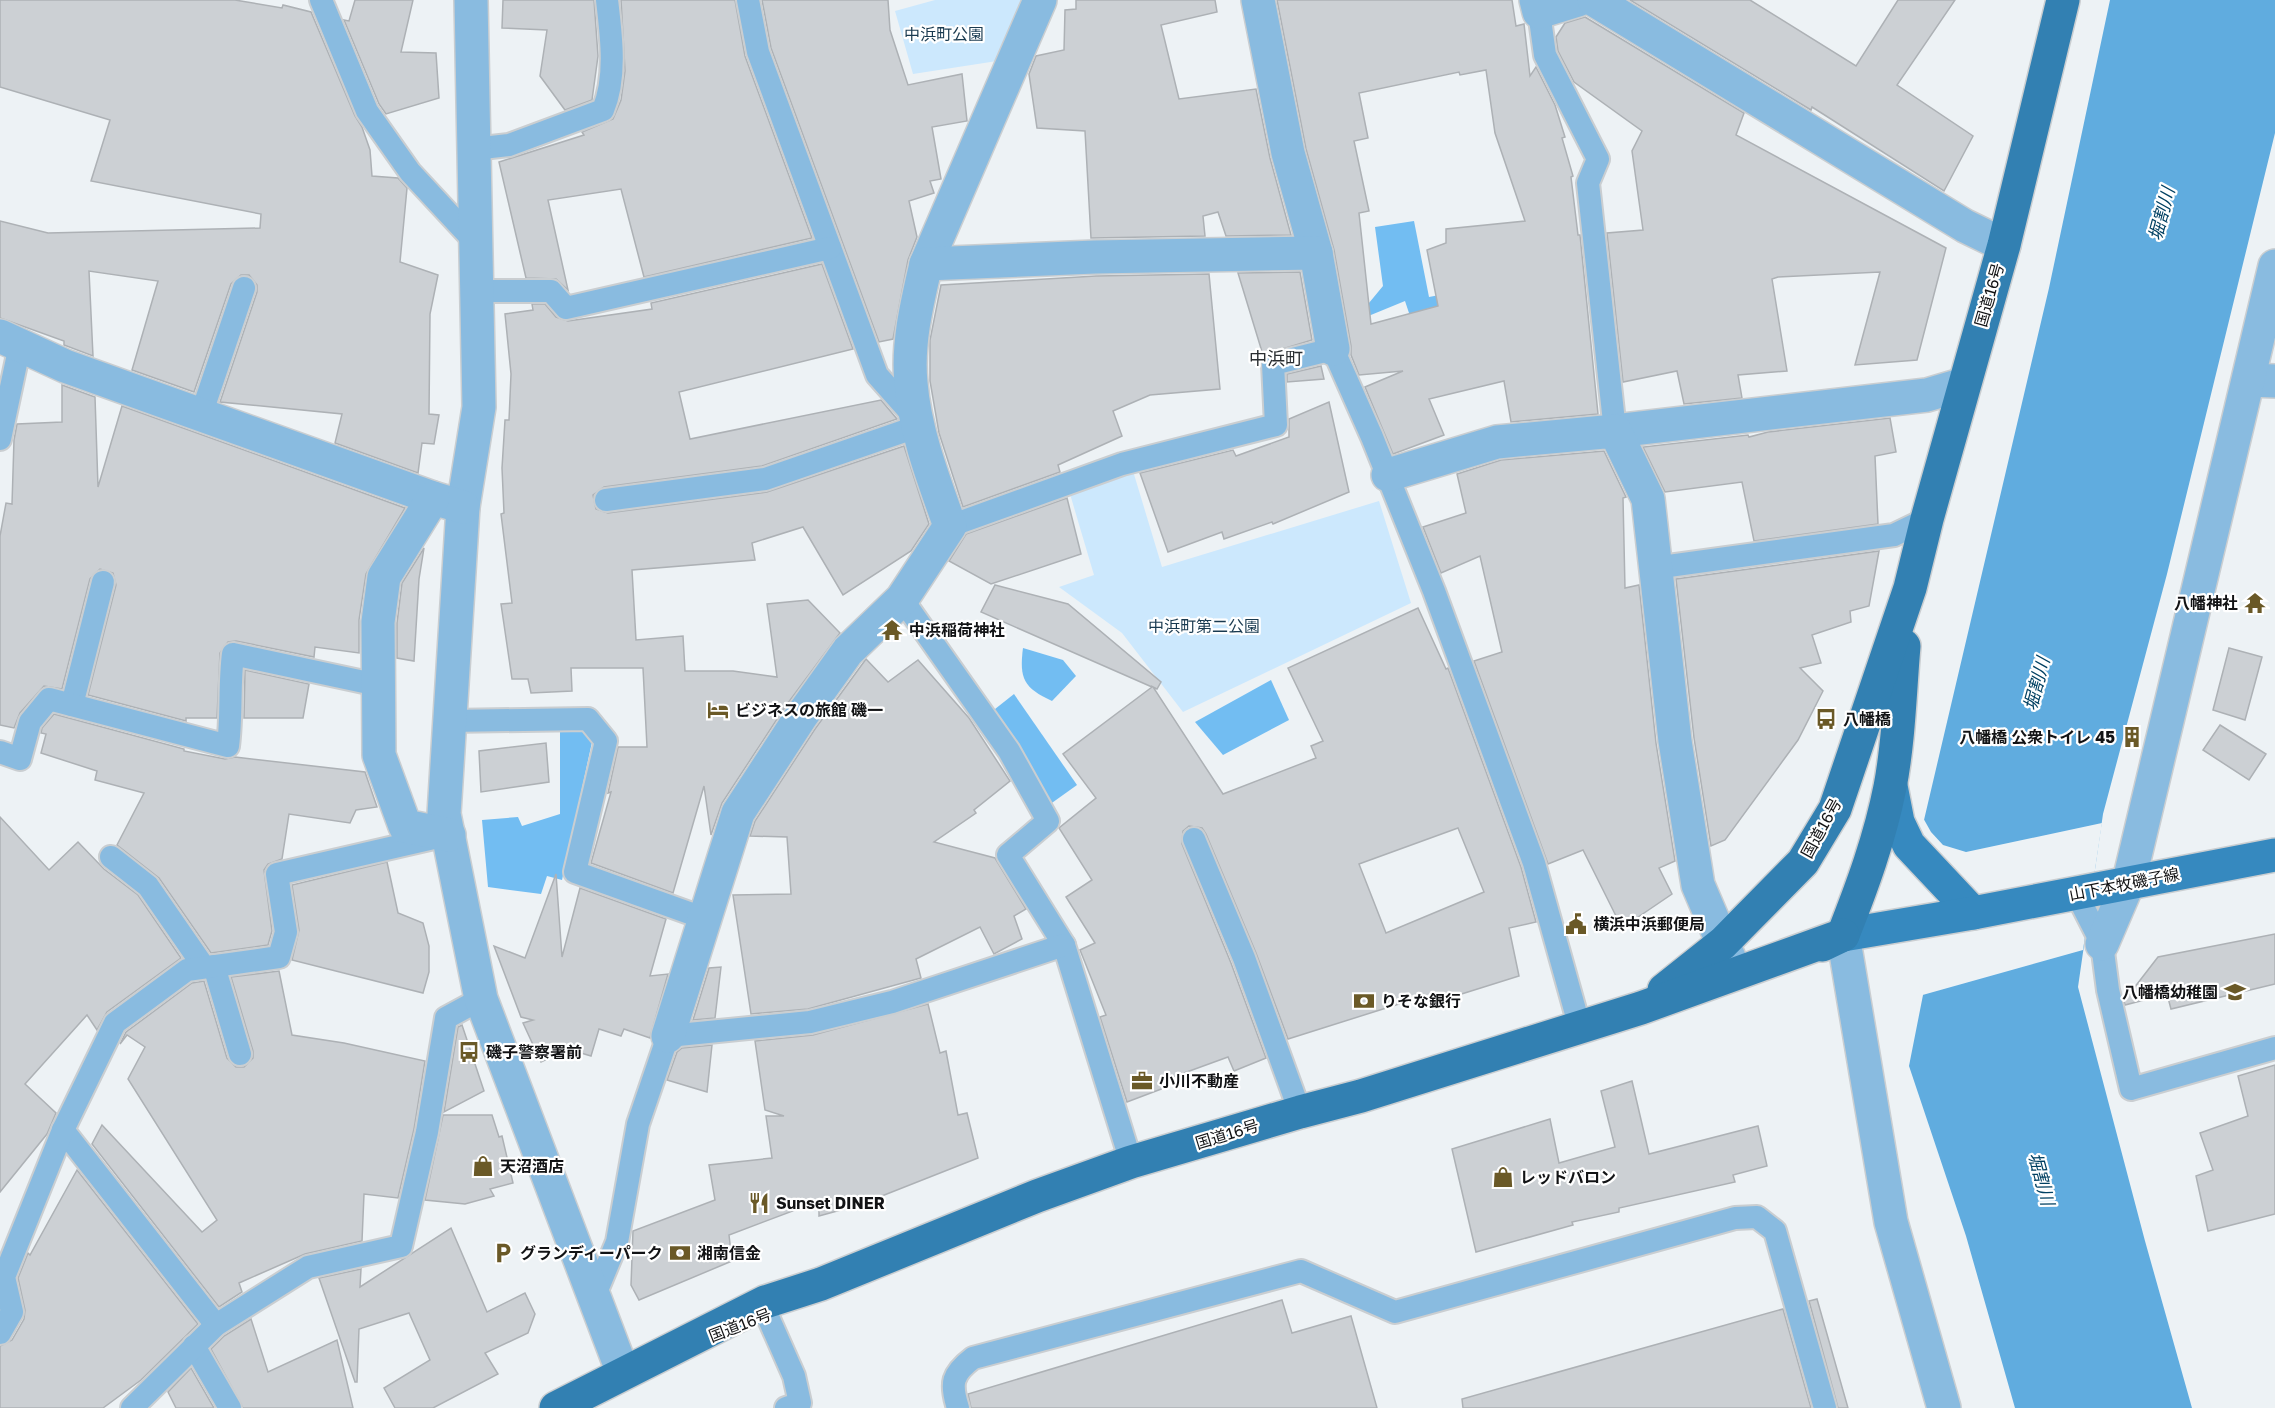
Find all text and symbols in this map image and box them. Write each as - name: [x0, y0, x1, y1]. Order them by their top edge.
- park label: 中浜町公園: [904, 24, 984, 44]
- water label: 堀割川: [2143, 183, 2179, 243]
- street label: 国道16号: [1970, 261, 2008, 329]
- district label: 中浜町: [1249, 347, 1303, 369]
- temple icon: 八幡神社: [2243, 591, 2267, 615]
- place label: 八幡神社: [2174, 593, 2238, 613]
- park label: 中浜町第二公園: [1148, 616, 1260, 636]
- temple icon: 中浜稲荷神社: [880, 618, 904, 642]
- place label: 中浜稲荷神社: [909, 620, 1005, 640]
- water label: 堀割川: [2018, 653, 2054, 713]
- hotel icon: ビジネスの旅館 磯一: [706, 698, 730, 722]
- place label: ビジネスの旅館 磯一: [735, 700, 883, 720]
- bus stop icon: 八幡橋: [1814, 707, 1838, 731]
- place label: 八幡橋: [1843, 709, 1891, 729]
- building icon: 八幡橋 公衆トイレ 45: [2120, 725, 2144, 749]
- place label: 八幡橋 公衆トイレ 45: [1959, 727, 2115, 747]
- street label: 国道16号: [1796, 795, 1846, 861]
- street label: 山下本牧磯子線: [2067, 863, 2181, 905]
- public building icon: 横浜中浜郵便局: [1564, 912, 1588, 936]
- place label: 横浜中浜郵便局: [1593, 914, 1705, 934]
- school or university icon: 八幡橋幼稚園: [2223, 980, 2247, 1004]
- place label: 八幡橋幼稚園: [2122, 982, 2218, 1002]
- bank icon: りそな銀行: [1352, 989, 1376, 1013]
- place label: りそな銀行: [1381, 991, 1461, 1011]
- bus stop icon: 磯子警察署前: [457, 1040, 481, 1064]
- place label: 磯子警察署前: [486, 1042, 582, 1062]
- office icon: 小川不動産: [1130, 1069, 1154, 1093]
- place label: 小川不動産: [1159, 1071, 1239, 1091]
- street label: 国道16号: [1193, 1115, 1261, 1153]
- water label: 堀割川: [2024, 1150, 2060, 1210]
- shop icon: 天沼酒店: [471, 1154, 495, 1178]
- place label: 天沼酒店: [500, 1156, 564, 1176]
- shop icon: レッドバロン: [1491, 1165, 1515, 1189]
- place label: レッドバロン: [1520, 1167, 1616, 1187]
- restaurant icon: Sunset DINER: [747, 1191, 771, 1215]
- place label: Sunset DINER: [776, 1193, 885, 1213]
- parking icon: グランディーパーク: [491, 1241, 515, 1265]
- bank icon: 湘南信金: [668, 1241, 692, 1265]
- place label: グランディーパーク: [520, 1243, 663, 1263]
- place label: 湘南信金: [697, 1243, 761, 1263]
- street label: 国道16号: [706, 1304, 774, 1346]

